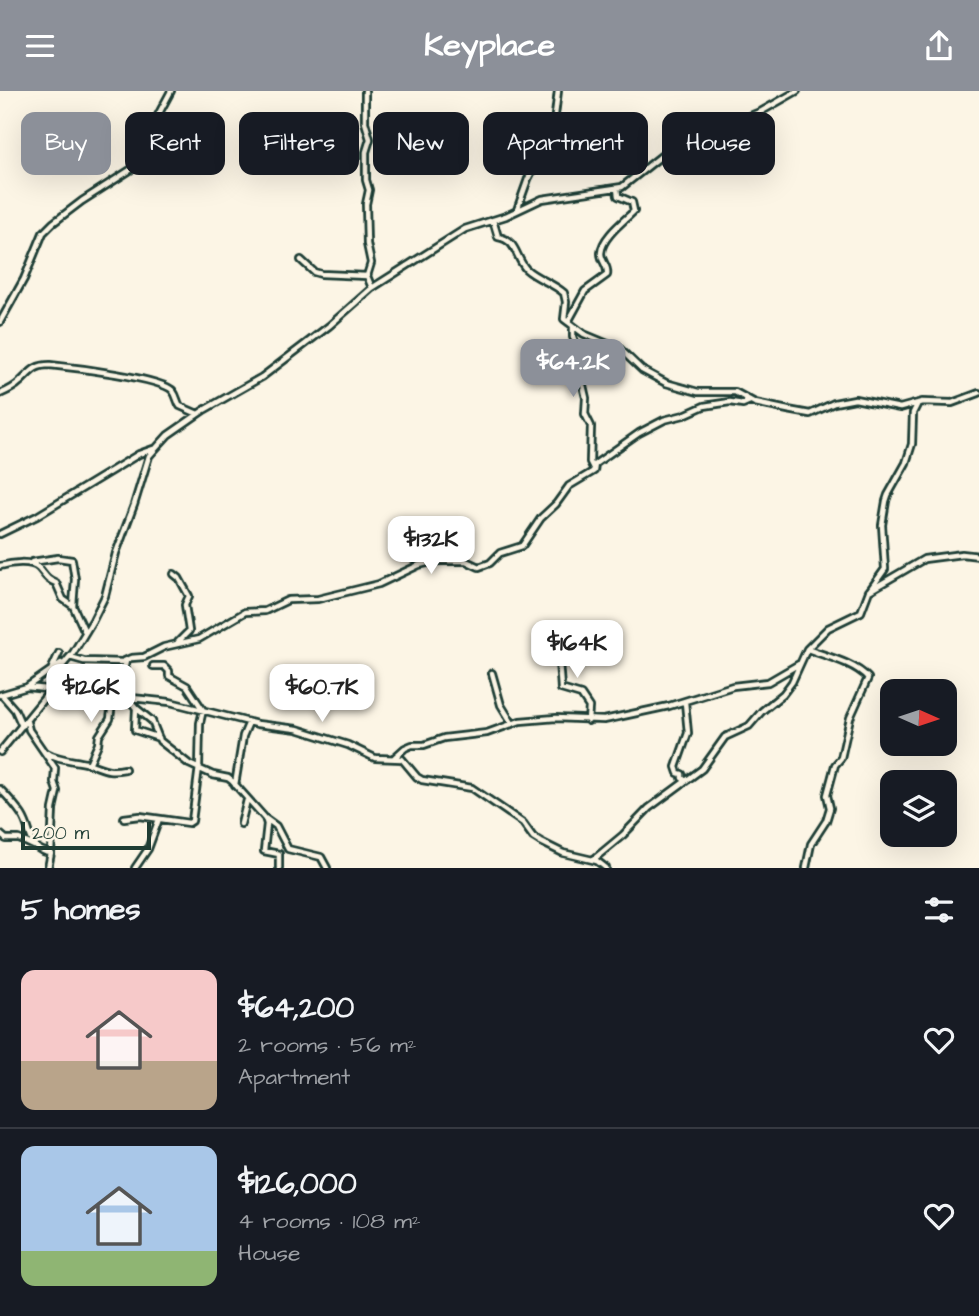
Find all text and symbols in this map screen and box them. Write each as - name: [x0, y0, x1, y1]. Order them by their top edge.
- text: Keyplace: [424, 23, 555, 68]
- icon: menu: [21, 27, 59, 65]
- icon: share: [920, 27, 958, 65]
- chip: Buy: [21, 112, 111, 175]
- chip: Rent: [125, 112, 225, 175]
- chip: Filters: [239, 112, 359, 175]
- chip: New: [373, 112, 469, 175]
- chip: Apartment: [483, 112, 648, 175]
- chip: House: [662, 112, 775, 175]
- pin: $64.2K: [516, 339, 630, 399]
- text: $64.2K: [536, 346, 610, 378]
- pin: $132K: [382, 517, 480, 576]
- text: $132K: [404, 523, 458, 555]
- pin: $164K: [528, 621, 626, 680]
- text: $164K: [547, 627, 607, 659]
- pin: $126K: [42, 665, 140, 724]
- pin: $60.7K: [265, 665, 379, 724]
- text: $126K: [62, 671, 120, 703]
- text: $60.7K: [285, 671, 359, 703]
- north arrow: [880, 679, 957, 756]
- map controls: [880, 679, 957, 847]
- button: layers: [880, 770, 957, 847]
- scale bar: [21, 819, 150, 851]
- text: 200 m: [32, 820, 89, 847]
- text: 5 homes: [21, 889, 141, 931]
- icon: filters: [920, 891, 958, 929]
- text: $64,200: [238, 987, 354, 1029]
- icon: home: [77, 998, 161, 1082]
- icon: heart: [920, 1021, 958, 1059]
- text: 2 rooms · 56 m²: [238, 1029, 416, 1061]
- text: Apartment: [238, 1061, 350, 1093]
- text: $126,000: [238, 1163, 357, 1205]
- icon: home: [77, 1174, 161, 1258]
- icon: heart: [920, 1197, 958, 1235]
- text: 4 rooms · 108 m²: [238, 1205, 421, 1237]
- text: House: [238, 1237, 301, 1269]

